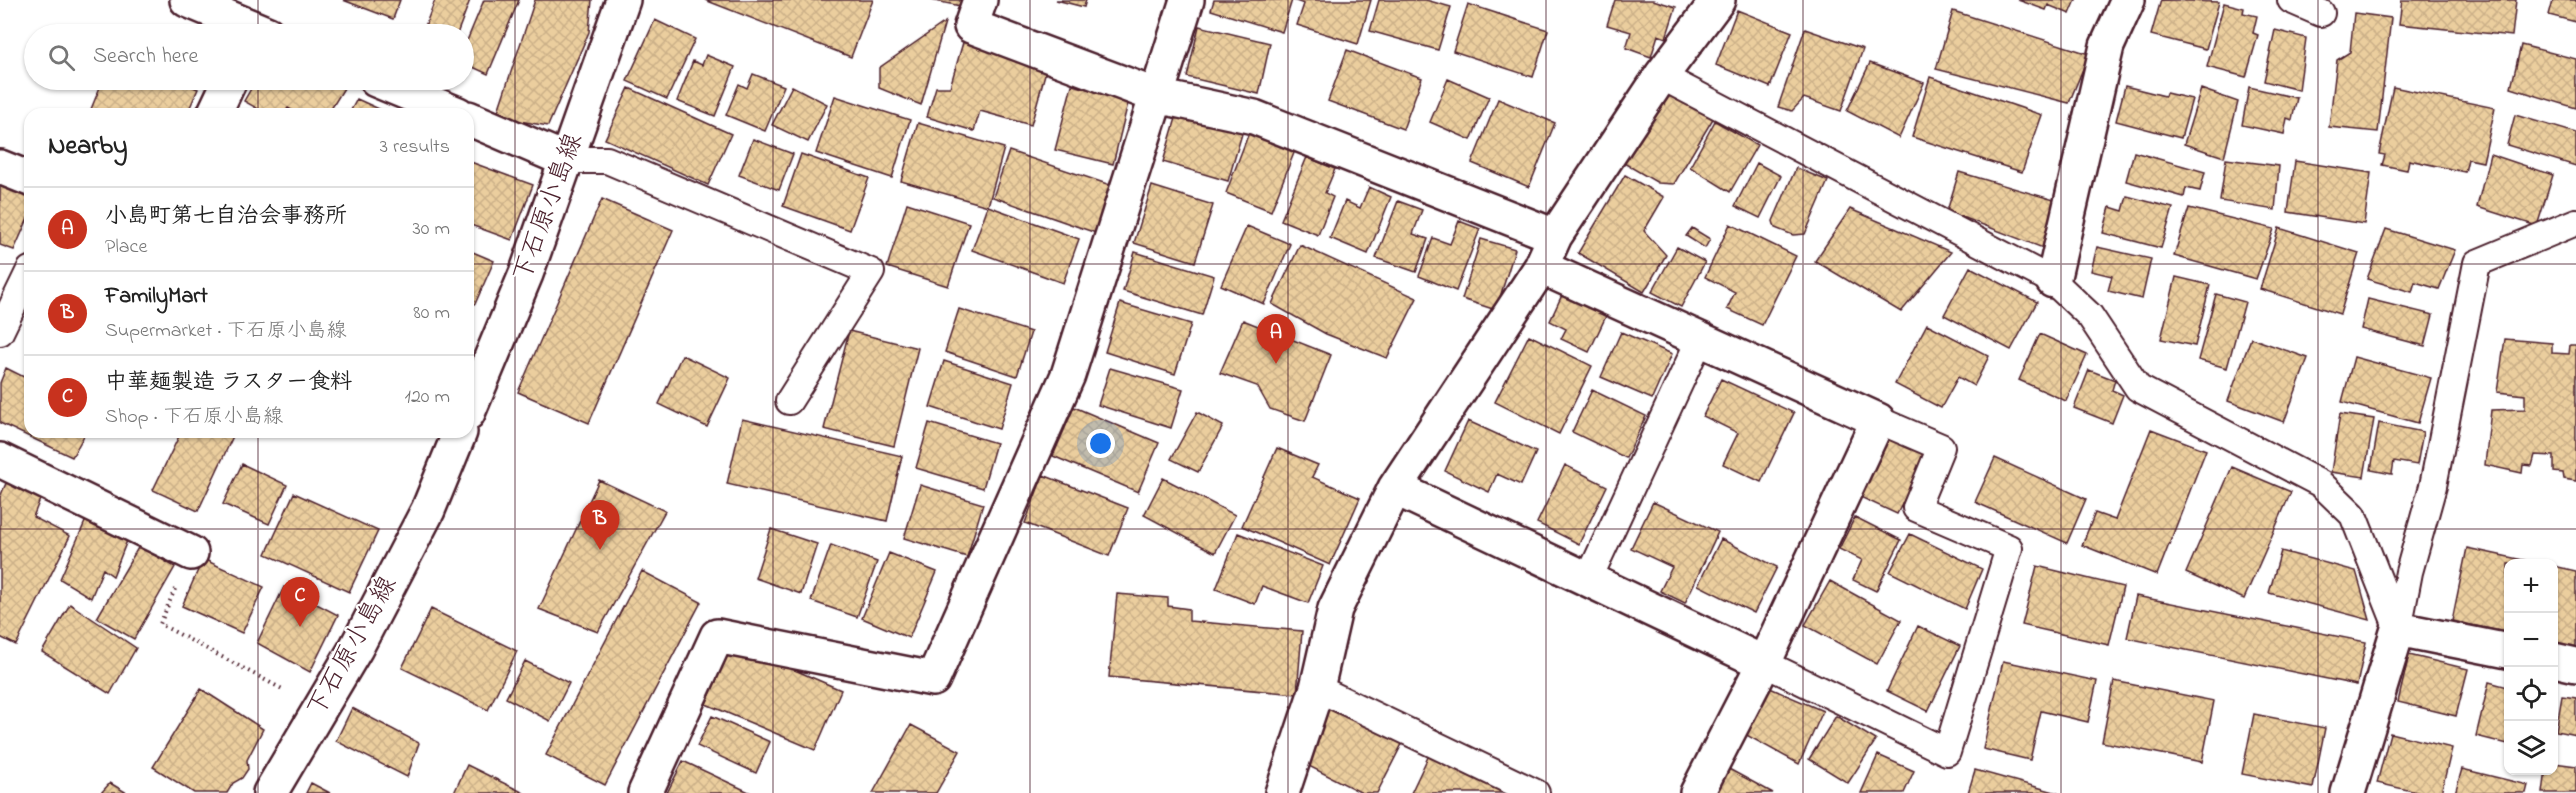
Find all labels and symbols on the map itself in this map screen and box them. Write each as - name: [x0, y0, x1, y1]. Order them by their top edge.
- street label: 下石原小島線: [504, 128, 594, 288]
- pin: A: [1256, 314, 1296, 364]
- your location: [1086, 429, 1115, 458]
- pin: B: [580, 500, 620, 550]
- street label: 下石原小島線: [299, 570, 407, 724]
- pin: C: [280, 578, 320, 627]

